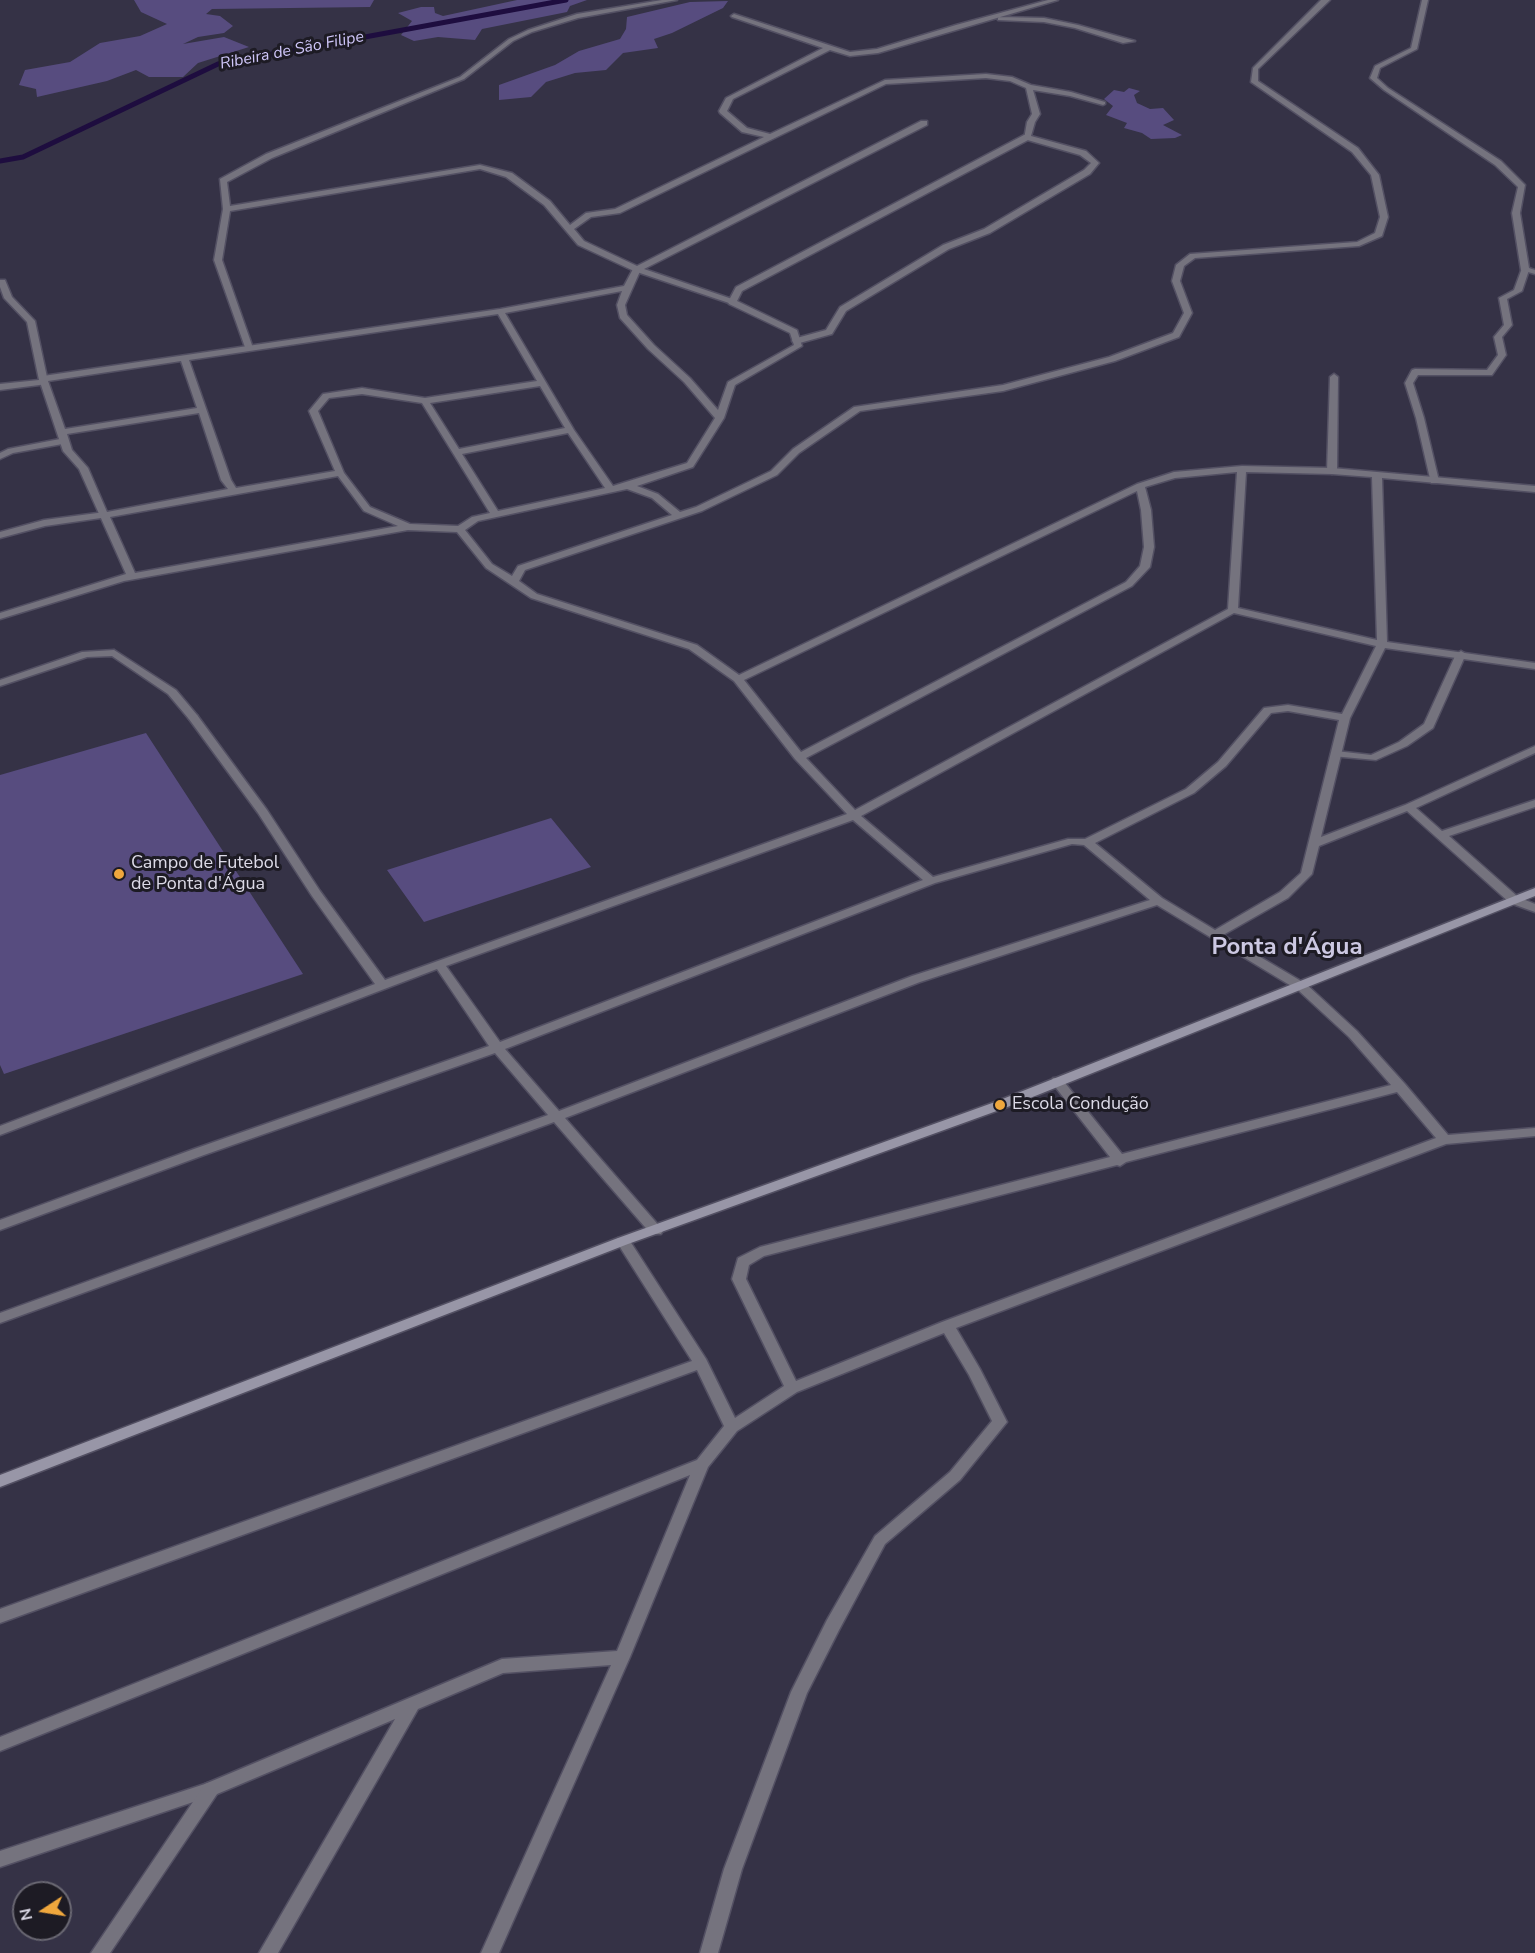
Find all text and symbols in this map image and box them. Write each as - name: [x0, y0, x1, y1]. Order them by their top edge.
- water label: Ribeira de São Filipe: [218, 28, 366, 74]
- place label: Campo de Futebol de Ponta d'Água: [131, 853, 279, 896]
- marker: Campo de Futebol de Ponta d'Água: [112, 867, 126, 881]
- district label: Ponta d'Água: [1211, 934, 1363, 962]
- place label: Escola Condução: [1012, 1094, 1149, 1116]
- marker: Escola Condução: [993, 1098, 1007, 1112]
- north arrow: [12, 1881, 72, 1941]
- text: N: [14, 1906, 38, 1922]

